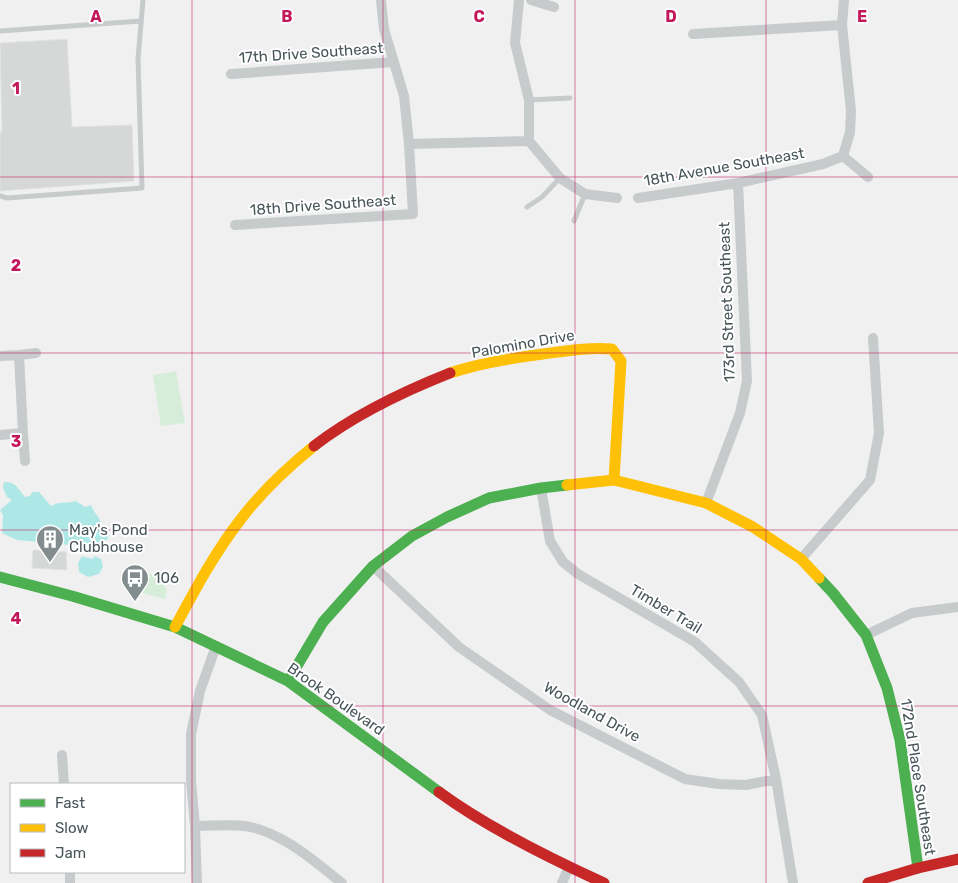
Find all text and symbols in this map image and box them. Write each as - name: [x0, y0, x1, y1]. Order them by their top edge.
- text: A: [90, 7, 102, 26]
- text: B: [281, 7, 293, 26]
- text: C: [473, 7, 485, 26]
- text: D: [665, 7, 677, 26]
- text: E: [857, 7, 867, 26]
- street label: 17th Drive Southeast: [238, 39, 384, 67]
- text: 1: [12, 79, 20, 98]
- street label: 18th Avenue Southeast: [642, 144, 806, 190]
- street label: 18th Drive Southeast: [249, 191, 397, 219]
- street label: 173rd Street Southeast: [715, 221, 739, 382]
- text: 2: [11, 256, 21, 275]
- street label: Palomino Drive: [470, 326, 576, 362]
- text: 3: [11, 432, 21, 451]
- place label: May's Pond Clubhouse: [69, 521, 148, 556]
- building icon: May's Pond Clubhouse: [35, 524, 65, 563]
- bus stop icon: 106: [120, 563, 150, 602]
- place label: 106: [154, 569, 179, 587]
- street label: Timber Trail: [627, 581, 705, 637]
- text: 4: [11, 609, 22, 628]
- street label: Brook Boulevard: [284, 659, 388, 739]
- street label: Woodland Drive: [541, 678, 643, 746]
- street label: 172nd Place Southeast: [897, 697, 939, 857]
- legend: [10, 783, 185, 873]
- text: Fast: [55, 794, 85, 812]
- text: Slow: [55, 819, 88, 837]
- text: Jam: [55, 844, 86, 862]

